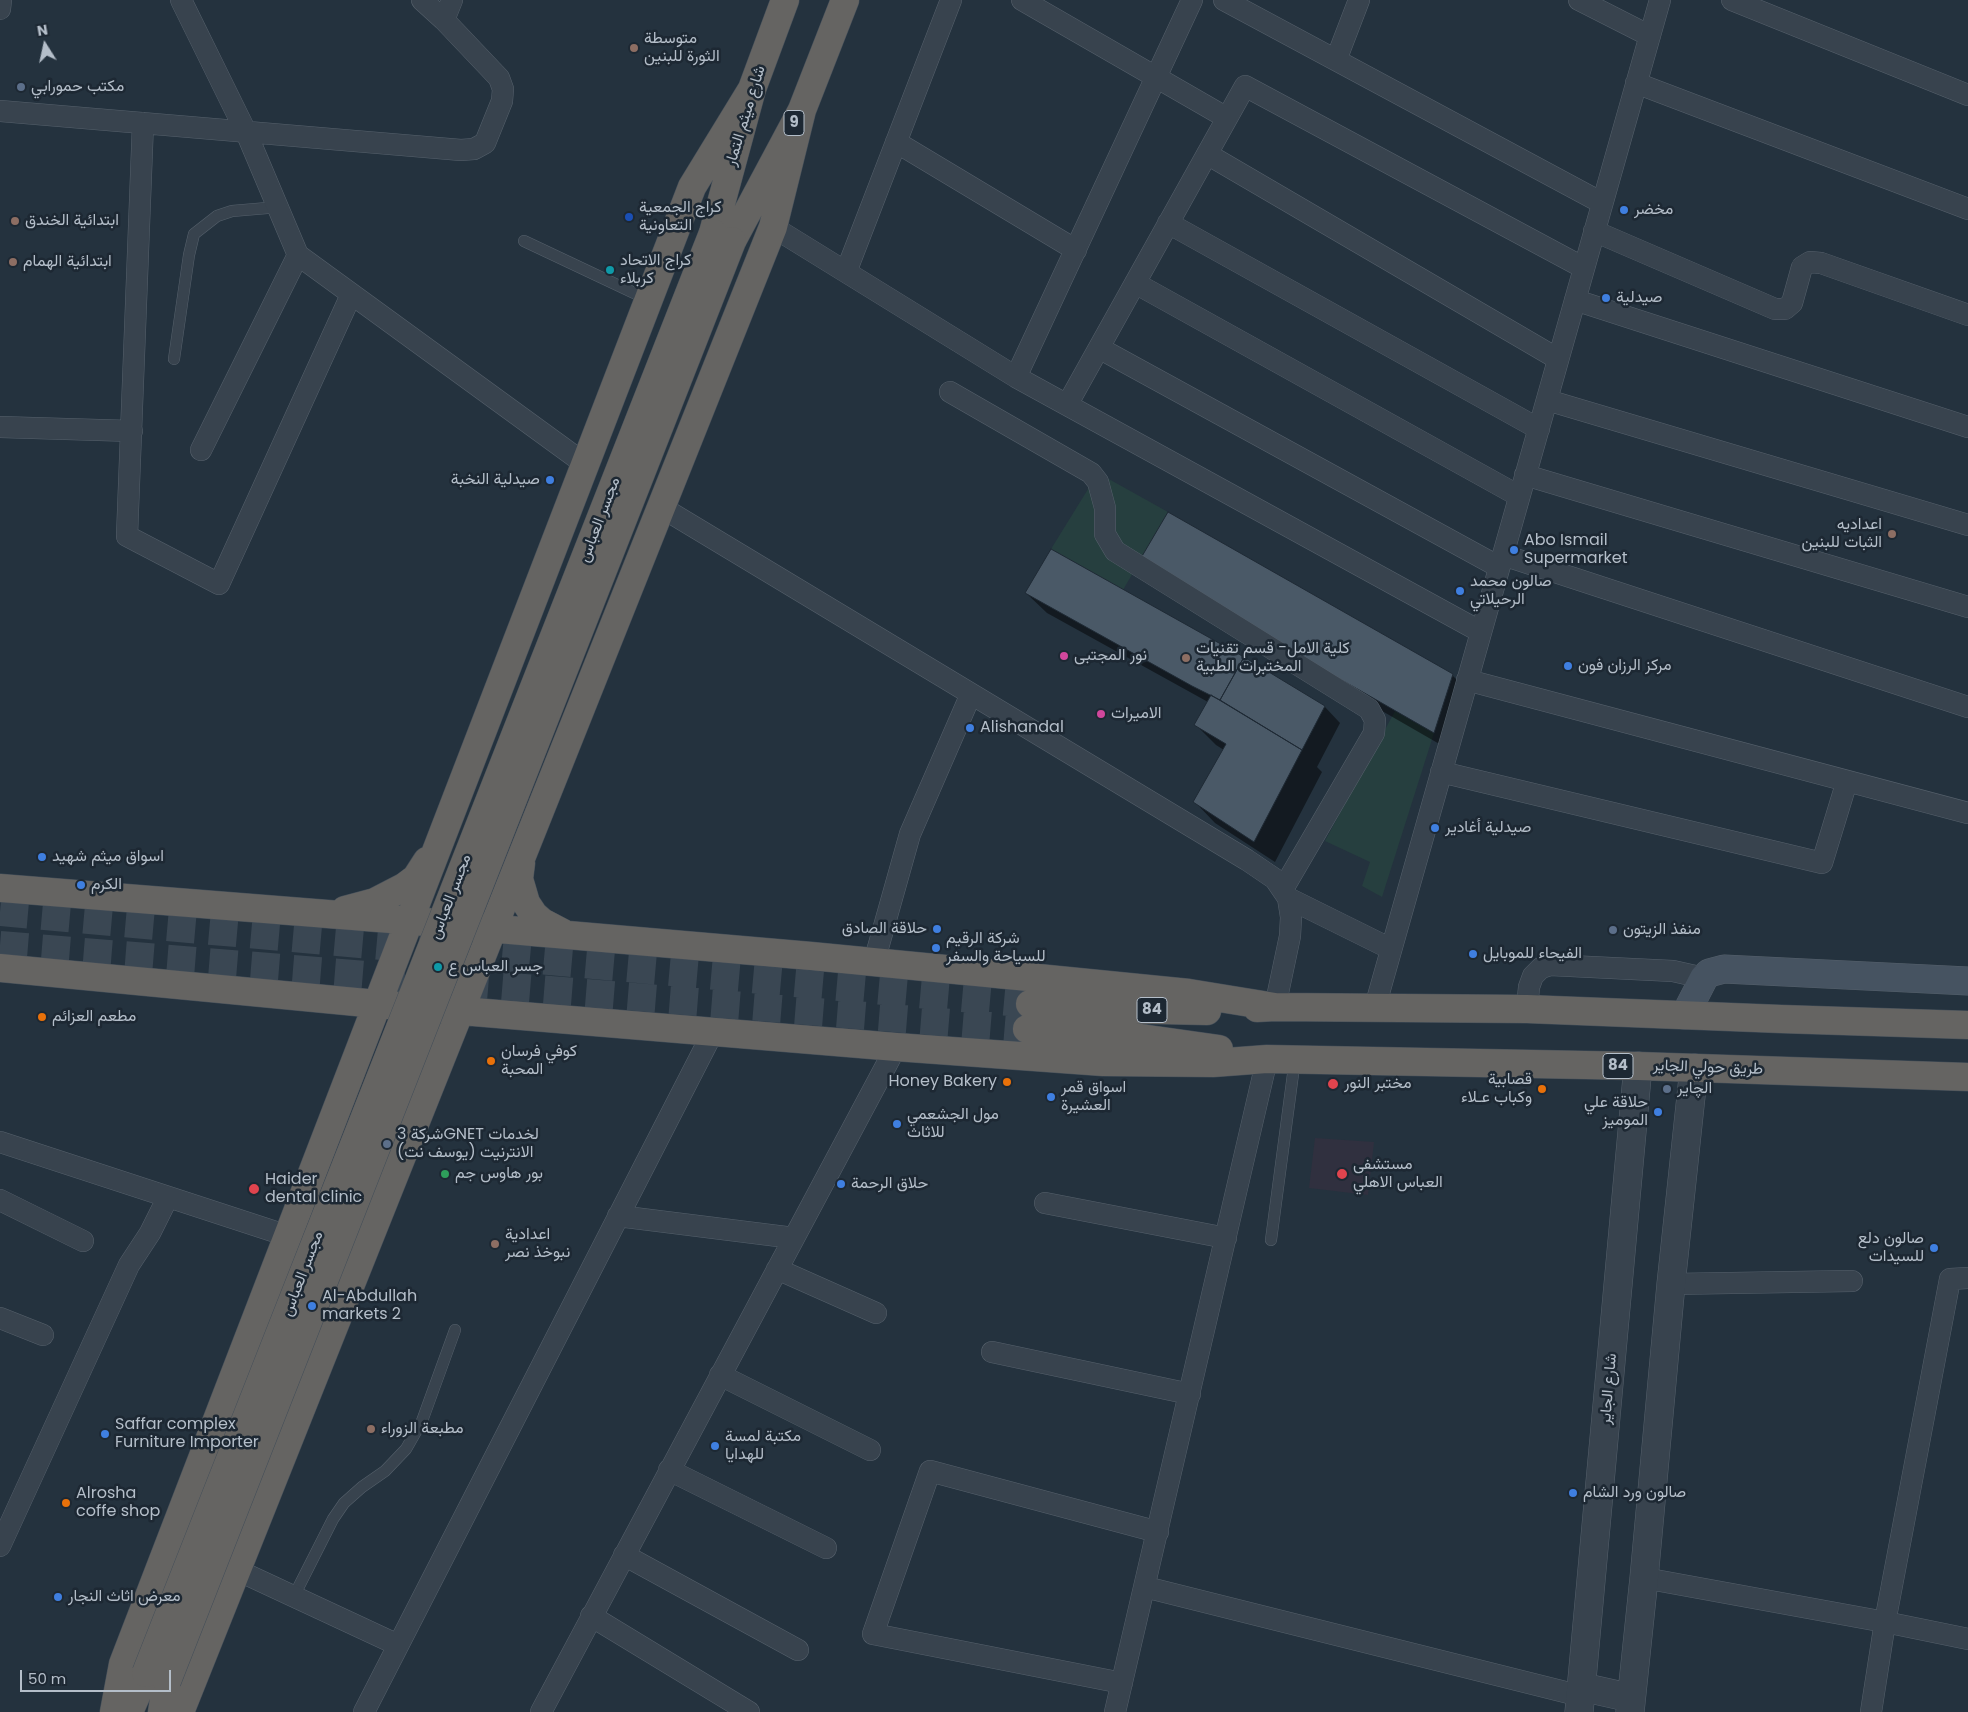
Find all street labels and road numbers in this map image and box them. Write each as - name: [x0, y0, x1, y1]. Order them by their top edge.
- street label: شارع ميثم التمار: [722, 64, 770, 168]
- road number: 9: [784, 110, 804, 136]
- street label: مجسر العباس: [575, 475, 625, 565]
- street label: مجسر العباس: [426, 852, 476, 942]
- road number: 84: [1137, 998, 1167, 1022]
- road number: 84: [1603, 1054, 1633, 1078]
- street label: طريق حولي الجاير: [1652, 1056, 1764, 1080]
- street label: مجسر العباس: [278, 1229, 328, 1319]
- street label: شارع الجاير: [1596, 1353, 1622, 1425]

